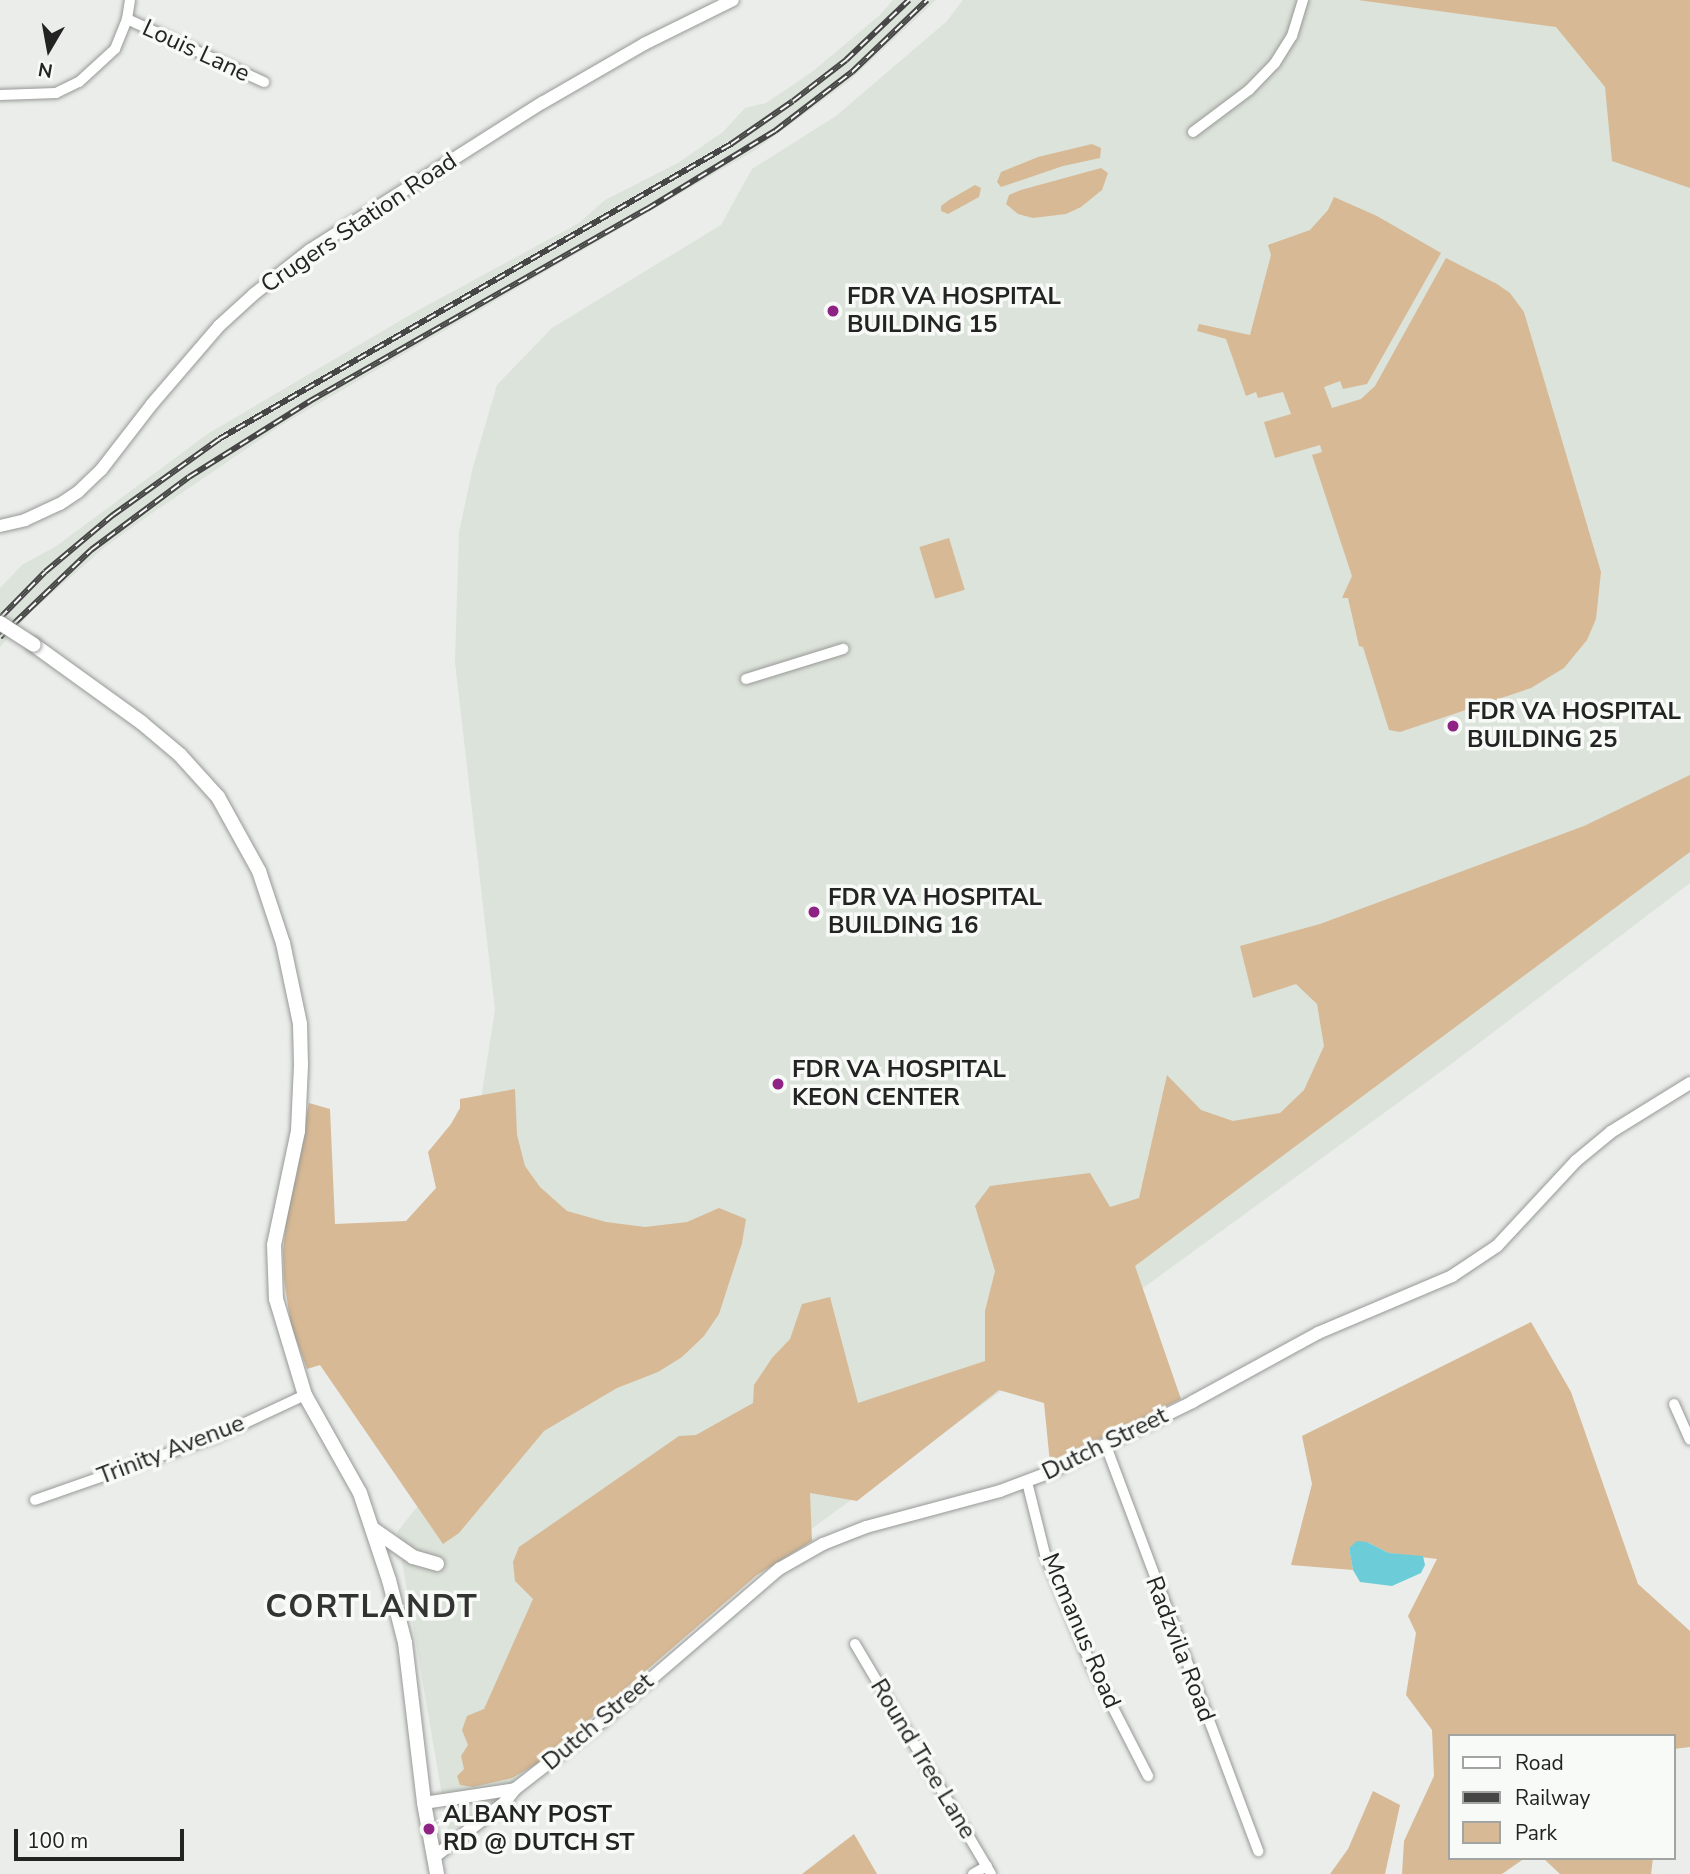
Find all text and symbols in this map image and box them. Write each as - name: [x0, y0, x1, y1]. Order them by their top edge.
- north arrow: [14, 14, 84, 84]
- street label: Louis Lane: [138, 14, 254, 88]
- text: N: [36, 56, 55, 84]
- street label: Crugers Station Road: [256, 147, 462, 299]
- place label: FDR VA HOSPITAL BUILDING 15: [847, 283, 1061, 339]
- marker: FDR VA HOSPITAL BUILDING 15: [825, 303, 841, 319]
- place label: FDR VA HOSPITAL BUILDING 25: [1467, 698, 1681, 754]
- marker: FDR VA HOSPITAL BUILDING 25: [1445, 718, 1461, 734]
- place label: FDR VA HOSPITAL BUILDING 16: [828, 884, 1042, 940]
- marker: FDR VA HOSPITAL BUILDING 16: [806, 904, 822, 920]
- place label: FDR VA HOSPITAL KEON CENTER: [792, 1056, 1006, 1112]
- marker: FDR VA HOSPITAL KEON CENTER: [770, 1076, 786, 1092]
- street label: Dutch Street: [1038, 1401, 1172, 1487]
- street label: Trinity Avenue: [94, 1409, 248, 1491]
- street label: Mcmanus Road: [1035, 1549, 1127, 1713]
- street label: Radzvila Road: [1139, 1572, 1221, 1726]
- district label: CORTLANDT: [266, 1588, 478, 1626]
- street label: Dutch Street: [537, 1667, 659, 1777]
- street label: Round Tree Lane: [864, 1674, 982, 1844]
- legend: [1448, 1734, 1676, 1860]
- text: Road: [1515, 1749, 1564, 1777]
- text: Railway: [1515, 1784, 1590, 1812]
- place label: ALBANY POST RD @ DUTCH ST: [443, 1801, 634, 1857]
- scale bar: [18, 1814, 187, 1858]
- text: Park: [1515, 1819, 1557, 1847]
- marker: ALBANY POST RD @ DUTCH ST: [421, 1821, 437, 1837]
- text: 100 m: [27, 1827, 88, 1855]

